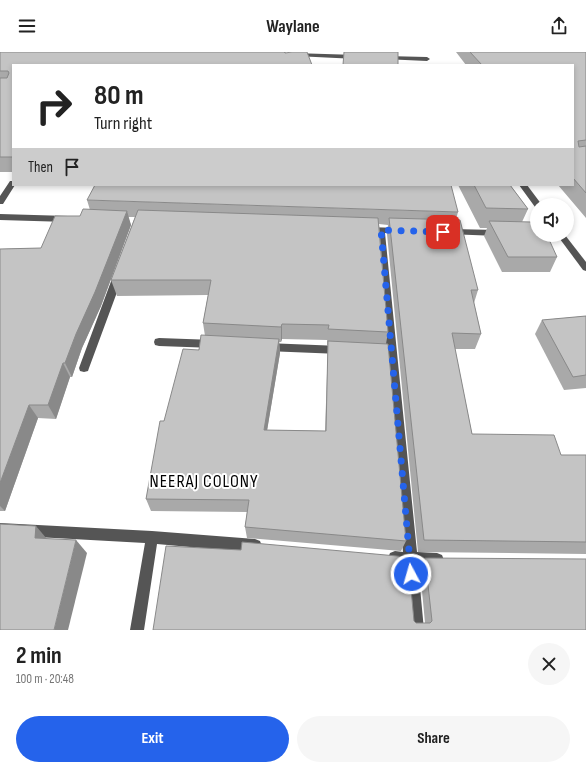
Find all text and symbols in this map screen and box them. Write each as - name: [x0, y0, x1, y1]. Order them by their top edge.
- icon: menu: [16, 15, 38, 37]
- icon: share: [548, 15, 570, 37]
- text: Waylane: [266, 16, 320, 37]
- text: 80 m: [94, 79, 143, 112]
- icon: right: [28, 80, 80, 132]
- text: Turn right: [94, 113, 152, 134]
- icon: arrive: [61, 156, 83, 178]
- text: Then: [28, 158, 53, 177]
- map controls: [530, 198, 574, 242]
- button: sound: [530, 198, 574, 242]
- pin: [426, 215, 460, 249]
- icon: arrive: [432, 221, 454, 243]
- district label: NEERAJ COLONY: [149, 471, 259, 492]
- position arrow: [390, 553, 432, 595]
- text: 2 min: [16, 641, 62, 670]
- button: close: [528, 643, 570, 685]
- text: 100 m · 20:48: [16, 671, 74, 687]
- button: Exit: [16, 716, 289, 762]
- button: Share: [297, 716, 570, 762]

